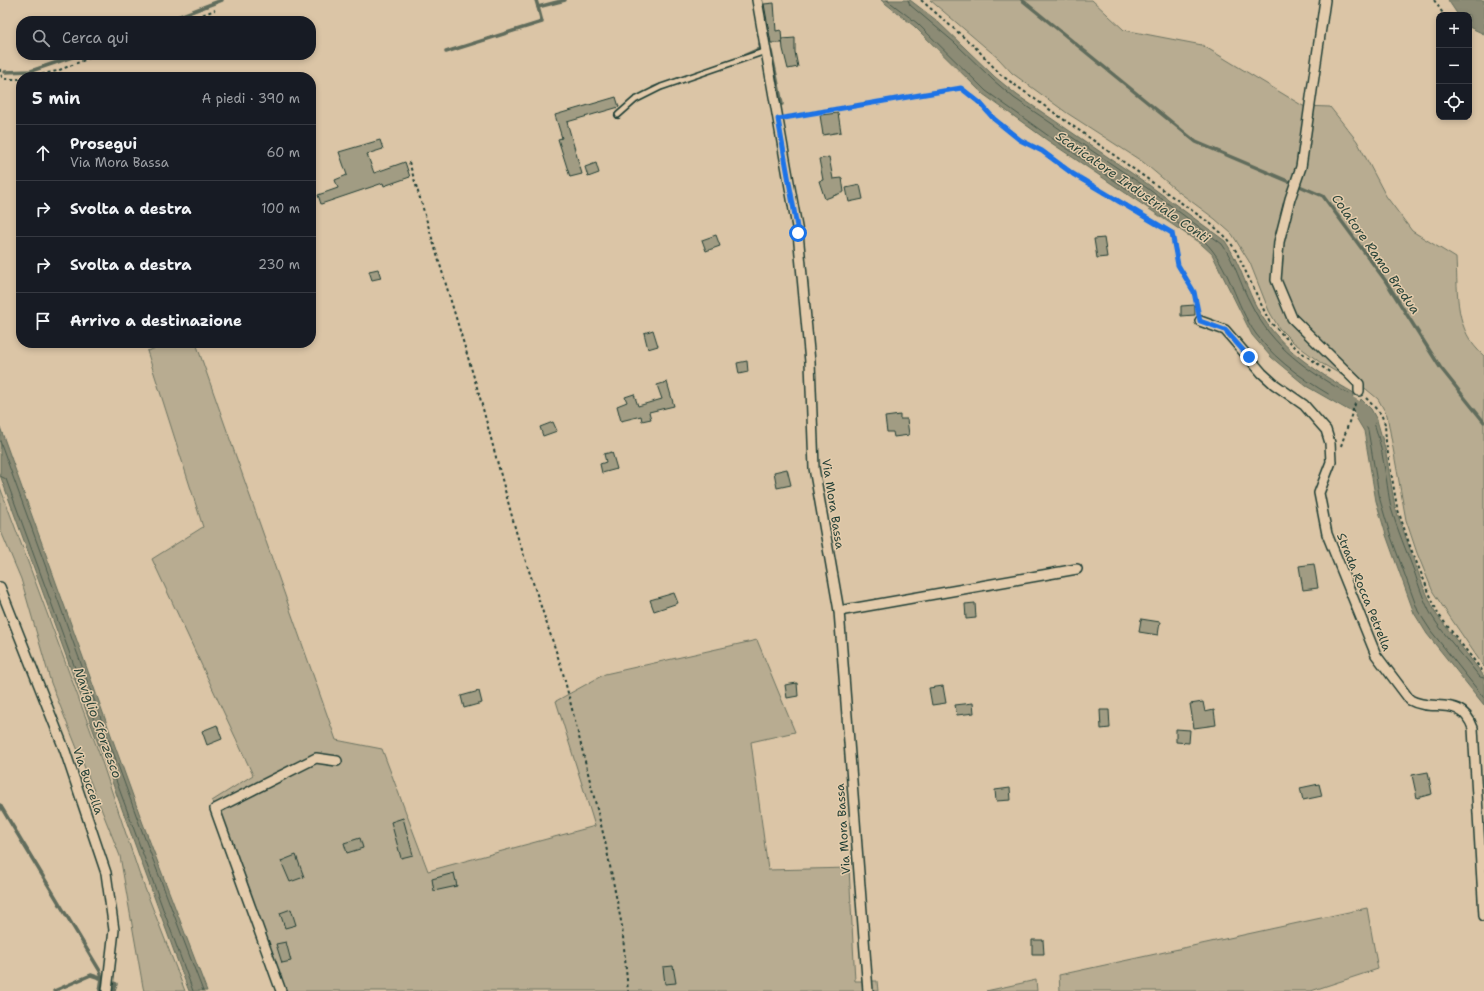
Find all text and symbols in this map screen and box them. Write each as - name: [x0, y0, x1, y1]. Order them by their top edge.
- map controls: [1436, 12, 1472, 120]
- button: +: [1436, 12, 1472, 48]
- search box: [16, 16, 316, 60]
- icon: search: [30, 27, 52, 49]
- text: Cerca qui: [62, 28, 129, 48]
- button: −: [1436, 48, 1472, 84]
- button: locate: [1436, 84, 1472, 120]
- text: 5 min: [32, 87, 80, 109]
- text: A piedi · 390 m: [202, 90, 300, 107]
- water label: Scaricatore Industriale Conti: [1053, 127, 1213, 247]
- text: Prosegui: [70, 134, 137, 154]
- icon: ahead: [32, 142, 54, 164]
- text: 60 m: [267, 144, 300, 161]
- text: Via Mora Bassa: [70, 154, 169, 171]
- water label: Colatore Ramo Bredua: [1328, 191, 1424, 317]
- icon: right: [32, 198, 54, 220]
- text: Svolta a destra: [70, 199, 192, 219]
- text: 100 m: [261, 200, 300, 217]
- route start: [789, 224, 807, 242]
- icon: right: [32, 254, 54, 276]
- text: Svolta a destra: [70, 255, 192, 275]
- text: 230 m: [258, 256, 300, 273]
- icon: arrive: [32, 310, 54, 332]
- text: Arrivo a destinazione: [70, 311, 242, 331]
- route end: [1240, 348, 1258, 366]
- street label: Via Mora Bassa: [818, 458, 848, 551]
- street label: Strada Rocca Petrella: [1333, 531, 1395, 654]
- water label: Naviglio Sforzesco: [70, 665, 126, 781]
- street label: Via Buccella: [69, 745, 107, 817]
- street label: Via Mora Bassa: [832, 782, 854, 875]

